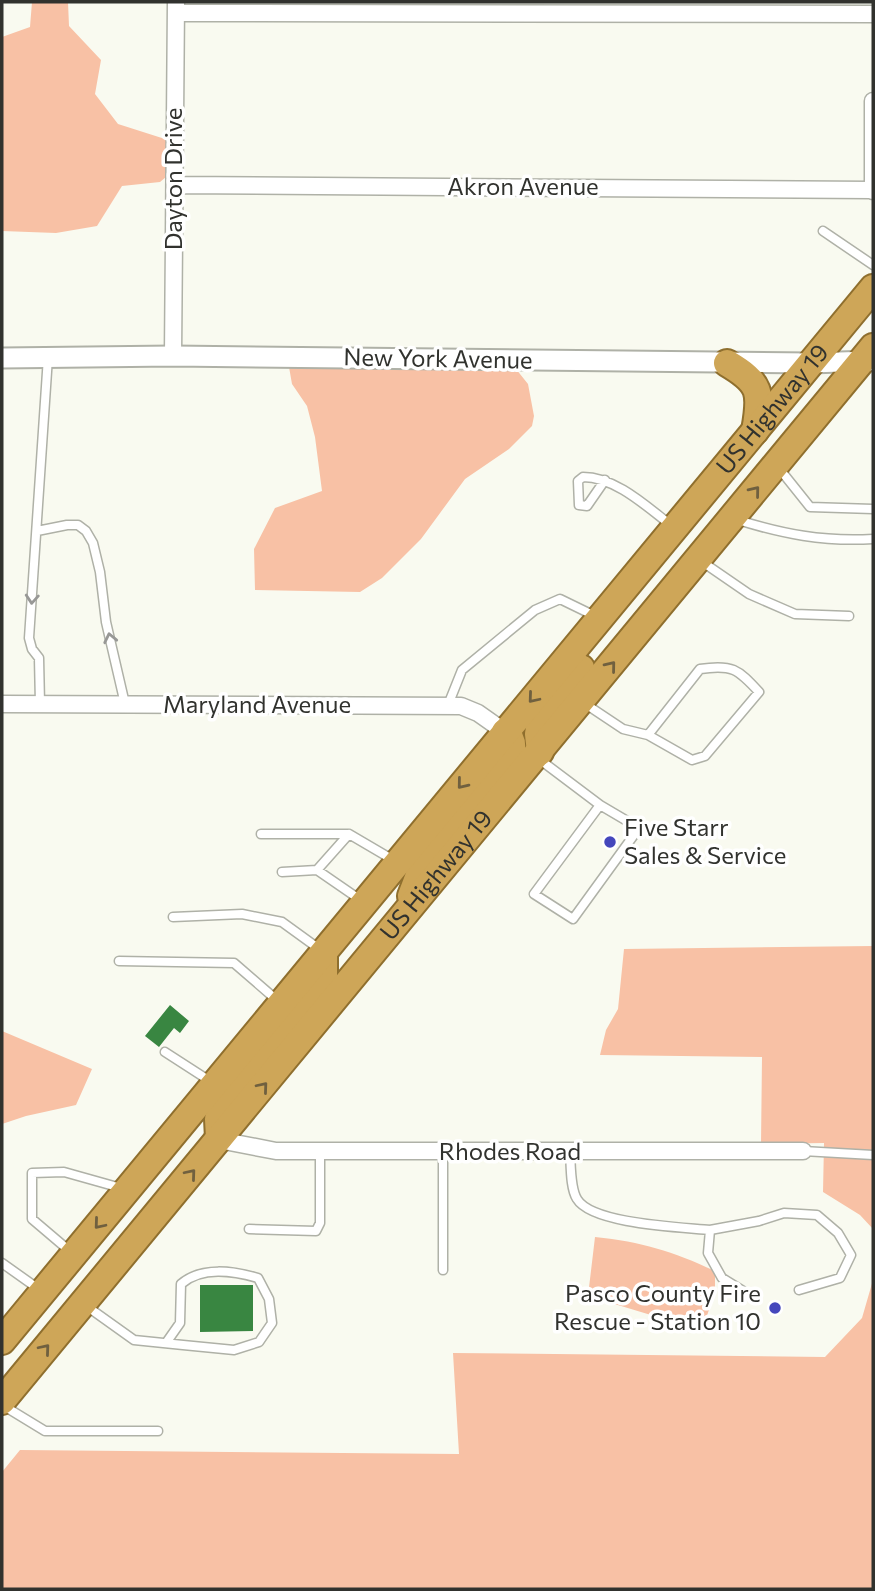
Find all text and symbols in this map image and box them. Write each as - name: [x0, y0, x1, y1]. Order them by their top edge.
- street label: Dayton Drive: [158, 108, 187, 250]
- street label: Akron Avenue: [447, 171, 599, 200]
- street label: US Highway 19: [709, 338, 834, 479]
- street label: New York Avenue: [343, 341, 533, 374]
- one-way arrow: [747, 486, 759, 499]
- one-way arrow: [25, 594, 40, 605]
- one-way arrow: [103, 632, 118, 644]
- one-way arrow: [602, 662, 615, 674]
- street label: Maryland Avenue: [163, 689, 351, 718]
- one-way arrow: [529, 690, 541, 703]
- one-way arrow: [458, 776, 470, 789]
- street label: US Highway 19: [373, 803, 497, 945]
- place label: Five Starr Sales & Service: [624, 812, 786, 869]
- marker: Five Starr Sales & Service: [602, 834, 618, 850]
- one-way arrow: [254, 1083, 267, 1095]
- street label: Rhodes Road: [439, 1136, 581, 1165]
- one-way arrow: [183, 1169, 195, 1182]
- one-way arrow: [95, 1216, 107, 1229]
- place label: Pasco County Fire Rescue - Station 10: [554, 1278, 761, 1335]
- marker: Pasco County Fire Rescue - Station 10: [767, 1300, 783, 1316]
- one-way arrow: [37, 1344, 49, 1357]

